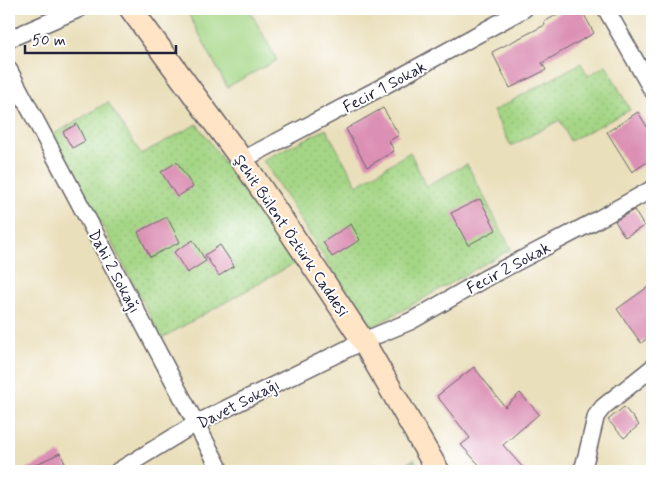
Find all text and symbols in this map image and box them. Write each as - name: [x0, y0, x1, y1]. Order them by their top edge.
- scale bar: [25, 22, 176, 54]
- text: 50 m: [32, 31, 66, 51]
- street label: Fecir 1 Sokak: [339, 57, 430, 118]
- street label: Şehit Bülent Öztürk Caddesi: [228, 151, 353, 321]
- street label: Dahi 2 Sokağı: [83, 226, 144, 317]
- street label: Fecir 2 Sokak: [463, 237, 554, 299]
- street label: Davet Sokağı: [194, 375, 283, 434]

